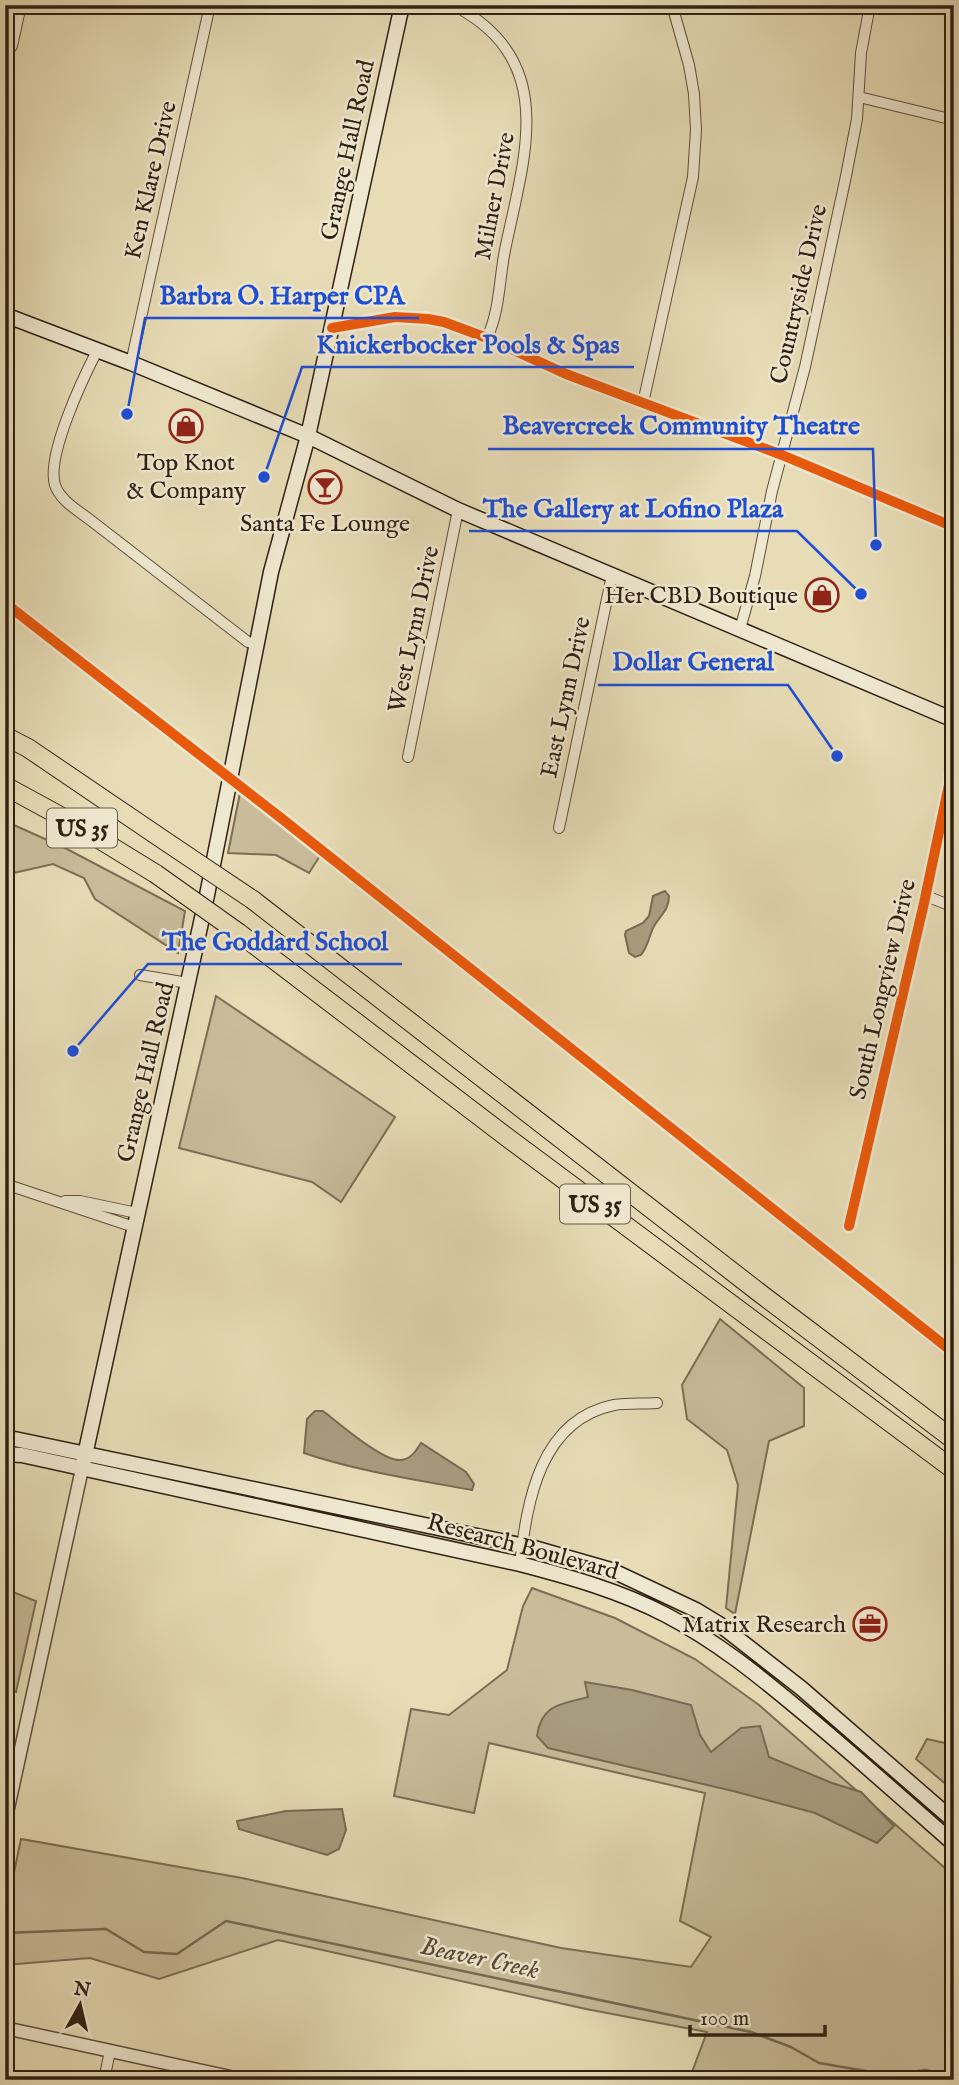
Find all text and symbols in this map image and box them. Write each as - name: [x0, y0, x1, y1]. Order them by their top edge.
- street label: Grange Hall Road: [314, 57, 383, 243]
- street label: Ken Klare Drive: [118, 98, 185, 263]
- street label: Milner Drive: [468, 130, 523, 263]
- street label: Countryside Drive: [764, 201, 835, 387]
- callout: Barbra O. Harper CPA: [145, 271, 419, 318]
- text: Barbra O. Harper CPA: [159, 280, 406, 313]
- callout: Knickerbocker Pools & Spas: [302, 320, 634, 367]
- text: Knickerbocker Pools & Spas: [316, 329, 620, 362]
- callout: Beavercreek Community Theatre: [488, 402, 873, 449]
- shop icon: Top Knot & Company: [167, 407, 205, 445]
- text: Beavercreek Community Theatre: [502, 410, 860, 443]
- place label: Top Knot & Company: [126, 448, 246, 507]
- bar icon: Santa Fe Lounge: [306, 468, 344, 506]
- callout: The Gallery at Lofino Plaza: [469, 484, 797, 531]
- text: The Gallery at Lofino Plaza: [482, 493, 784, 526]
- place label: Santa Fe Lounge: [240, 509, 410, 540]
- street label: West Lynn Drive: [382, 543, 447, 716]
- shop icon: Her CBD Boutique: [803, 576, 841, 614]
- place label: Her CBD Boutique: [604, 581, 798, 612]
- street label: East Lynn Drive: [534, 614, 599, 781]
- callout: Dollar General: [598, 638, 788, 685]
- text: Dollar General: [612, 646, 775, 679]
- road number: US 35: [47, 808, 117, 848]
- street label: South Longview Drive: [843, 876, 924, 1103]
- callout: The Goddard School: [148, 917, 402, 964]
- text: The Goddard School: [161, 926, 389, 959]
- street label: Grange Hall Road: [111, 979, 182, 1165]
- road number: US 35: [560, 1184, 630, 1224]
- street label: Research Boulevard: [423, 1507, 622, 1588]
- office icon: Matrix Research: [851, 1605, 889, 1643]
- place label: Matrix Research: [682, 1610, 846, 1641]
- water label: Beaver Creek: [417, 1930, 543, 1987]
- north arrow: [46, 1969, 116, 2039]
- text: N: [71, 1977, 92, 2003]
- scale bar: [690, 1994, 824, 2038]
- text: 100 m: [700, 2006, 749, 2033]

